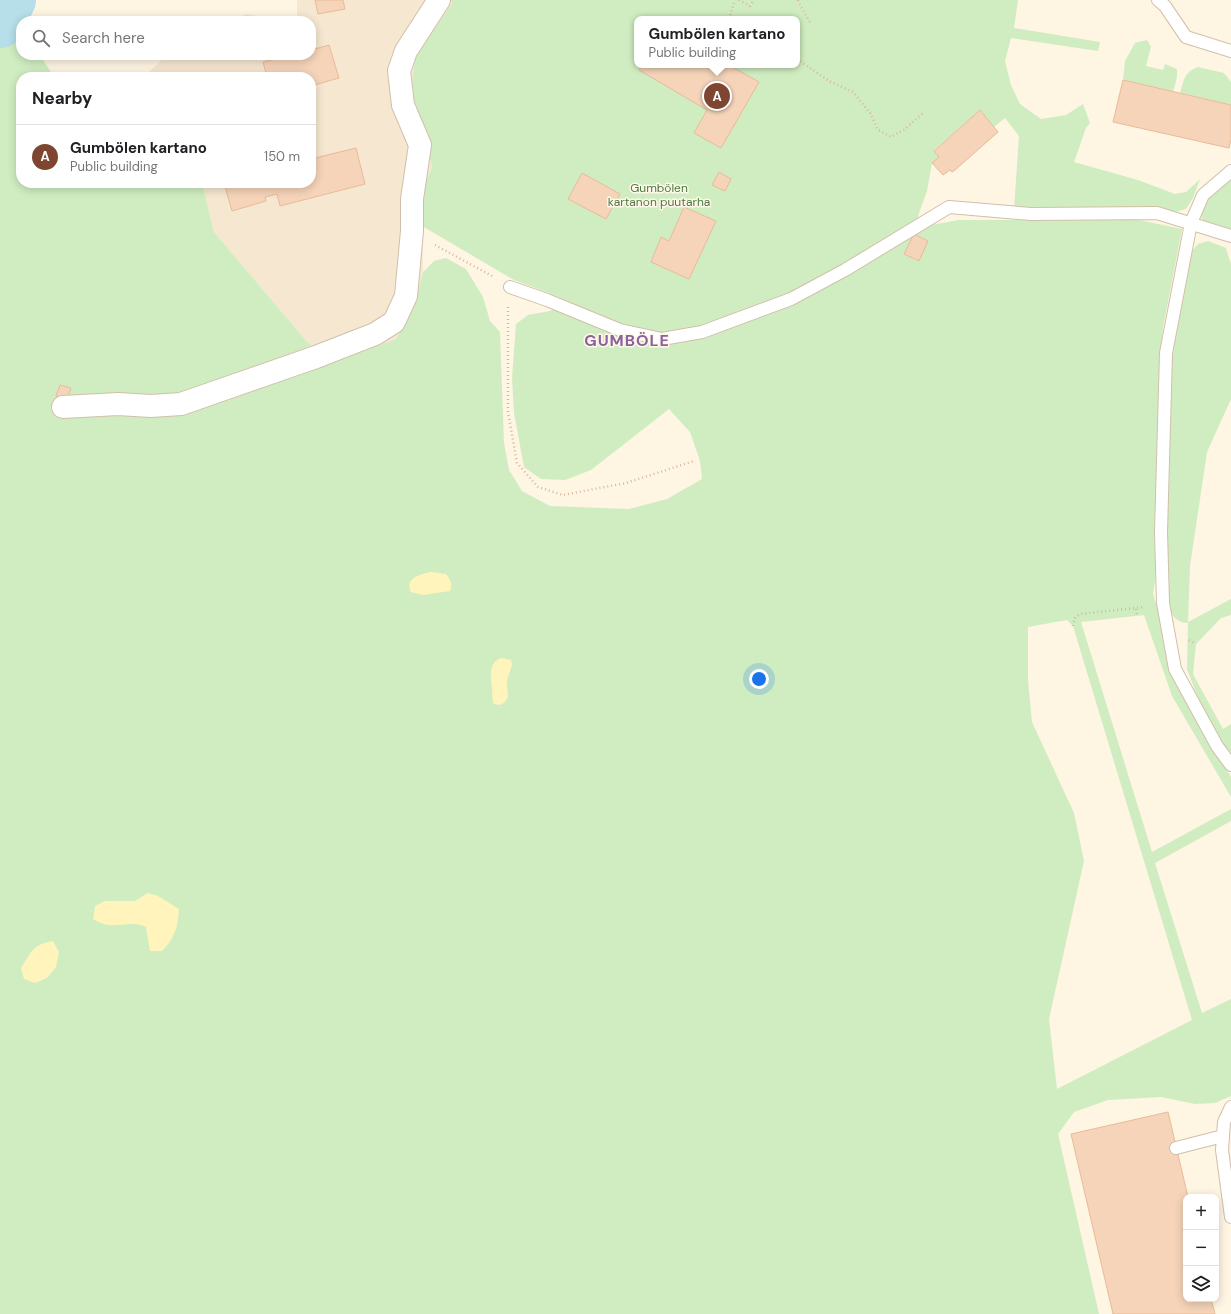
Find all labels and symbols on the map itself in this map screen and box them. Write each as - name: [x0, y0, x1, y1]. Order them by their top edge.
- pin: A: [704, 81, 730, 111]
- park label: Gumbölen kartanon puutarha: [608, 180, 710, 210]
- district label: GUMBÖLE: [584, 330, 670, 351]
- your location: [749, 669, 769, 689]

